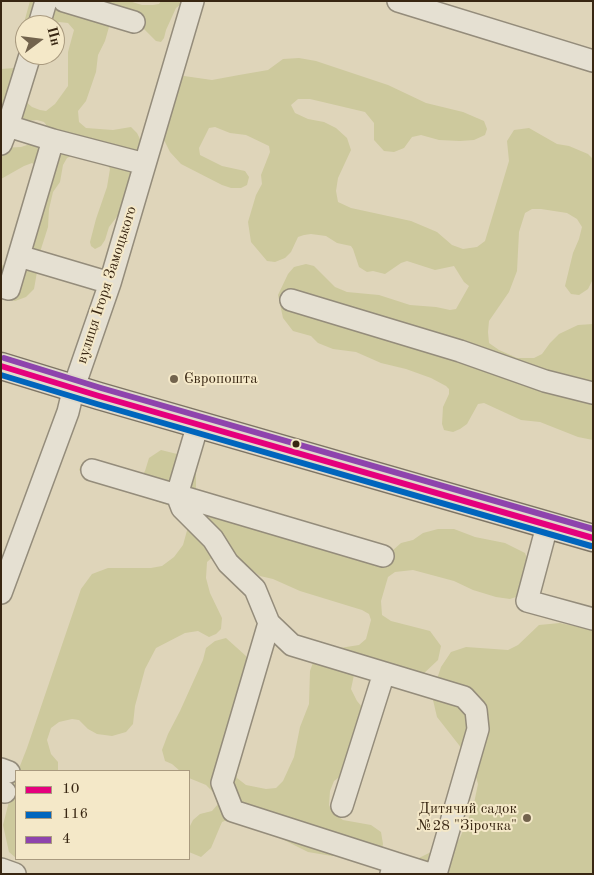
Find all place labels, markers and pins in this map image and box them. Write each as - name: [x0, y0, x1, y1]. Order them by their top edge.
- place label: Європошта: [184, 370, 258, 388]
- marker: Європошта: [168, 373, 180, 385]
- unlabelled marker: [291, 439, 301, 449]
- place label: Дитячий садок №28 "Зірочка": [417, 800, 517, 835]
- marker: Дитячий садок №28 "Зірочка": [521, 812, 533, 824]

